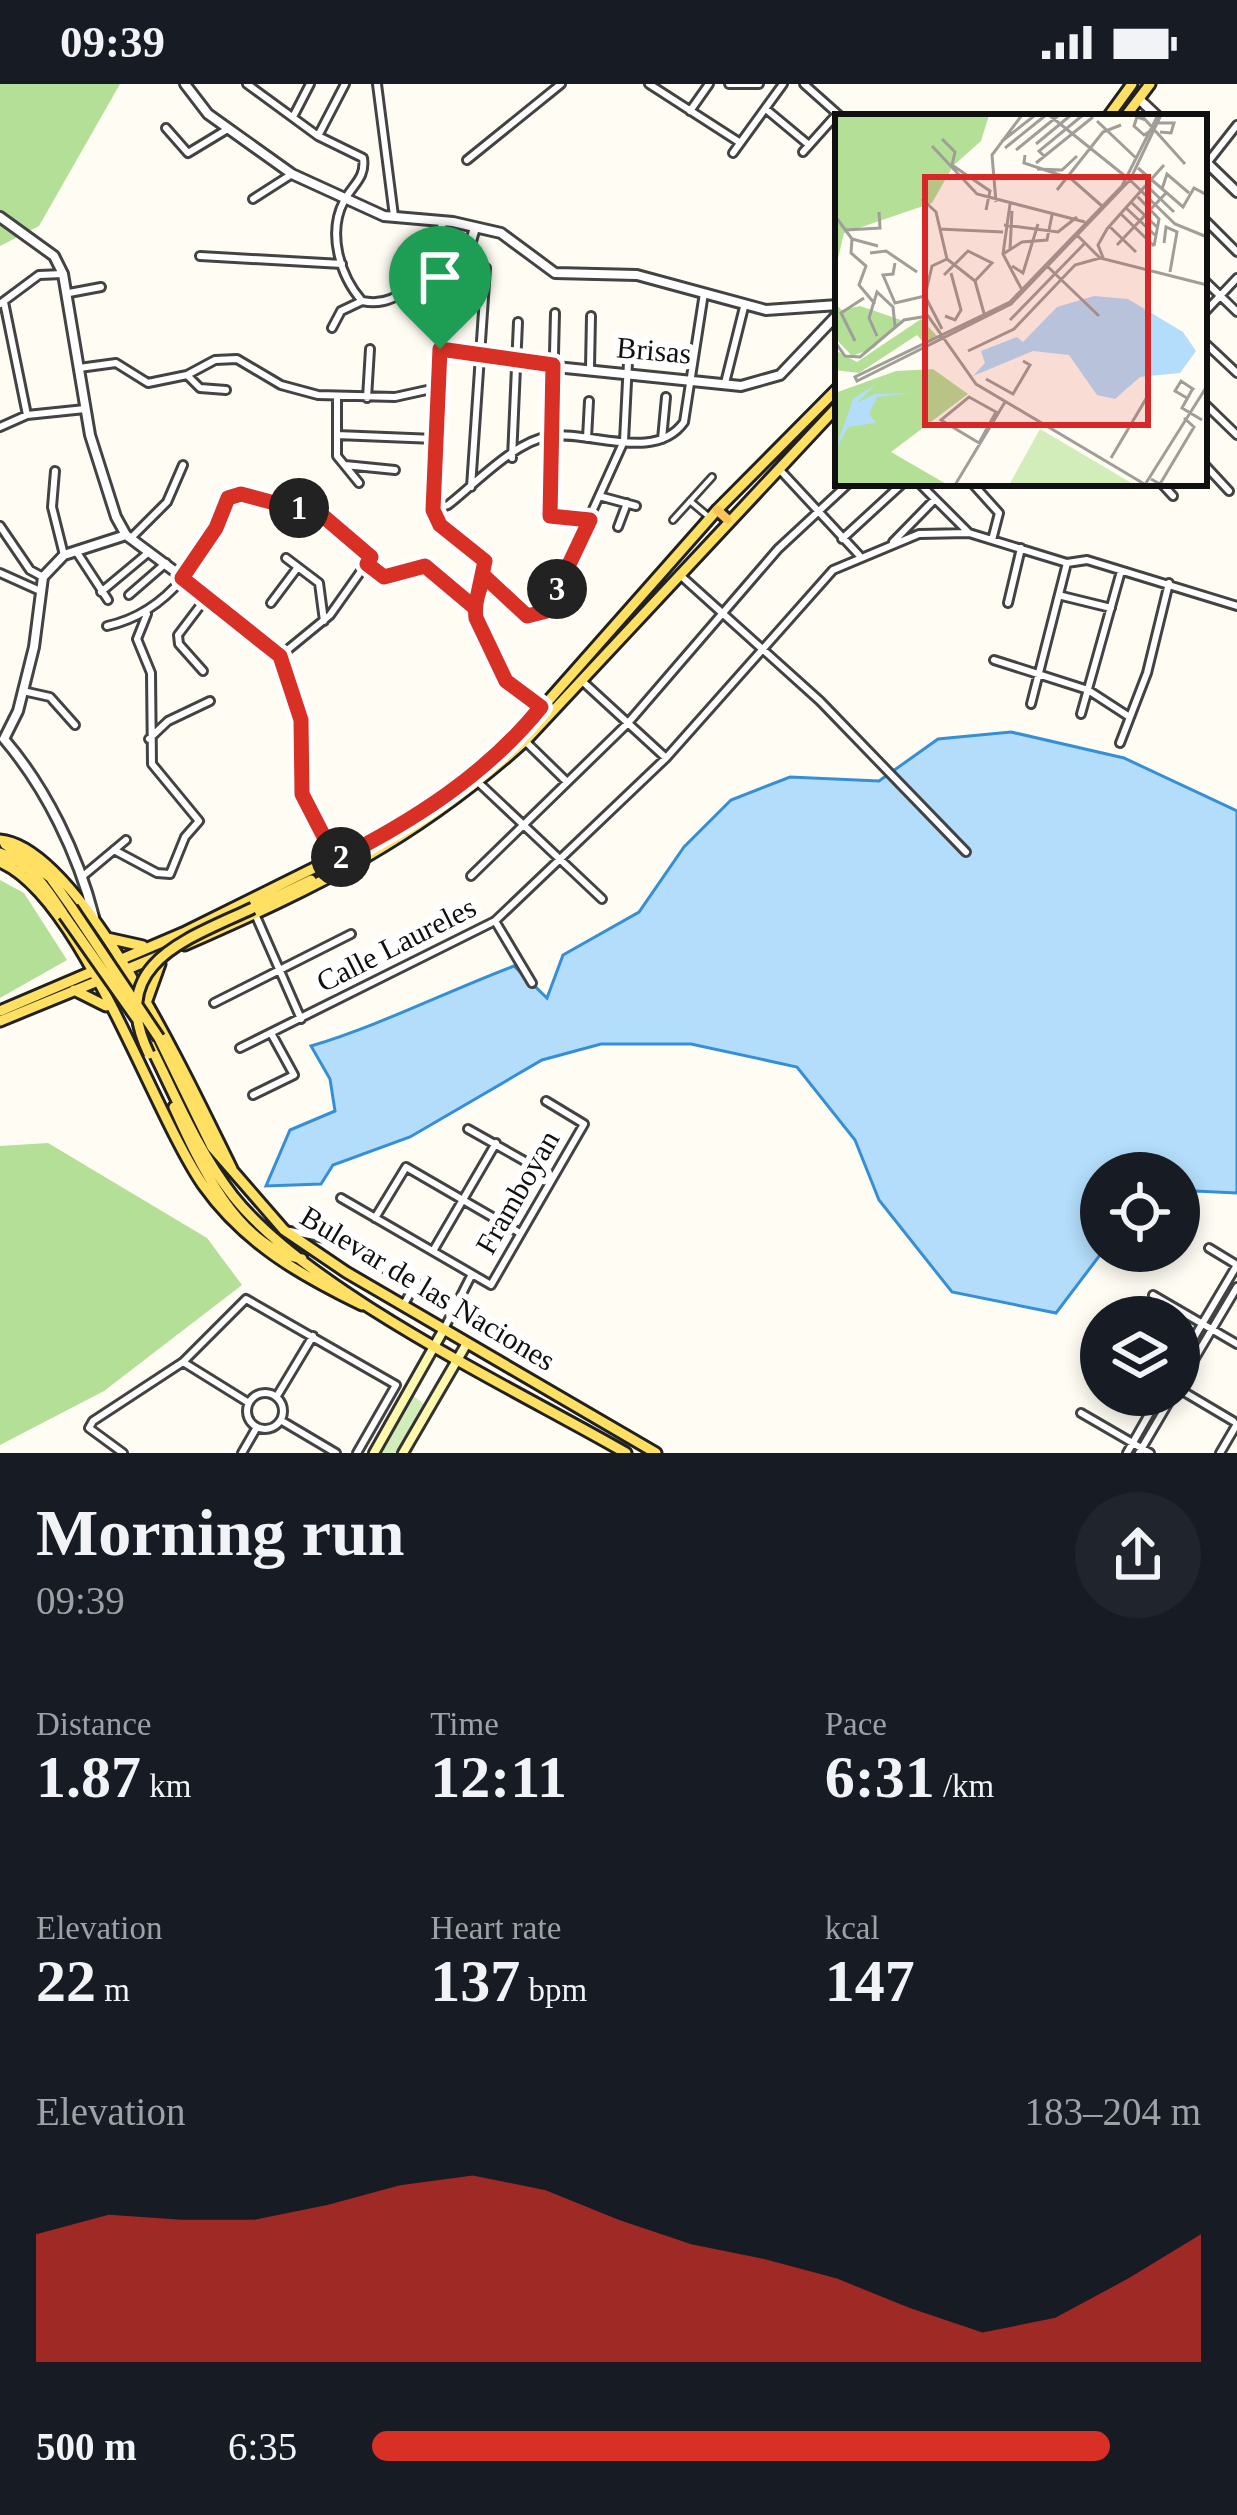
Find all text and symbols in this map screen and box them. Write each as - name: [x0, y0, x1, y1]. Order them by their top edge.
- text: 09:39: [60, 17, 165, 67]
- inset map: [835, 114, 1207, 486]
- pin: [389, 226, 491, 349]
- icon: arrive: [407, 244, 473, 310]
- street label: Brisas: [615, 330, 693, 370]
- pin: 1: [269, 478, 329, 538]
- text: 1: [291, 490, 307, 526]
- pin: 3: [527, 559, 587, 619]
- text: 3: [549, 571, 565, 607]
- pin: 2: [311, 827, 371, 887]
- text: 2: [333, 839, 349, 875]
- street label: Calle Laureles: [311, 890, 481, 998]
- street label: Framboyan: [469, 1125, 565, 1259]
- map controls: [1080, 1152, 1200, 1416]
- button: locate: [1080, 1152, 1200, 1272]
- street label: Bulevar de las Naciones: [295, 1199, 561, 1377]
- button: layers: [1080, 1296, 1200, 1416]
- button: share: [1075, 1492, 1201, 1618]
- text: Morning run: [36, 1496, 405, 1569]
- text: 09:39: [36, 1579, 125, 1622]
- text: Distance: [36, 1706, 151, 1742]
- text: Time: [430, 1706, 499, 1742]
- text: Pace: [825, 1706, 887, 1742]
- text: 1.87: [36, 1744, 141, 1810]
- text: 12:11: [430, 1744, 567, 1810]
- text: 6:31: [825, 1744, 935, 1810]
- text: km: [141, 1768, 191, 1804]
- text: /km: [935, 1768, 994, 1804]
- text: Elevation: [36, 1910, 162, 1946]
- text: Heart rate: [430, 1910, 561, 1946]
- text: kcal: [825, 1910, 880, 1946]
- text: 22: [36, 1948, 96, 2014]
- text: 137: [430, 1948, 520, 2014]
- text: 147: [825, 1948, 915, 2014]
- text: m: [96, 1972, 130, 2008]
- text: bpm: [520, 1972, 587, 2008]
- text: Elevation: [36, 2090, 185, 2133]
- text: 183–204 m: [1024, 2090, 1201, 2133]
- text: 500 m: [36, 2425, 137, 2468]
- text: 6:35: [228, 2425, 297, 2468]

